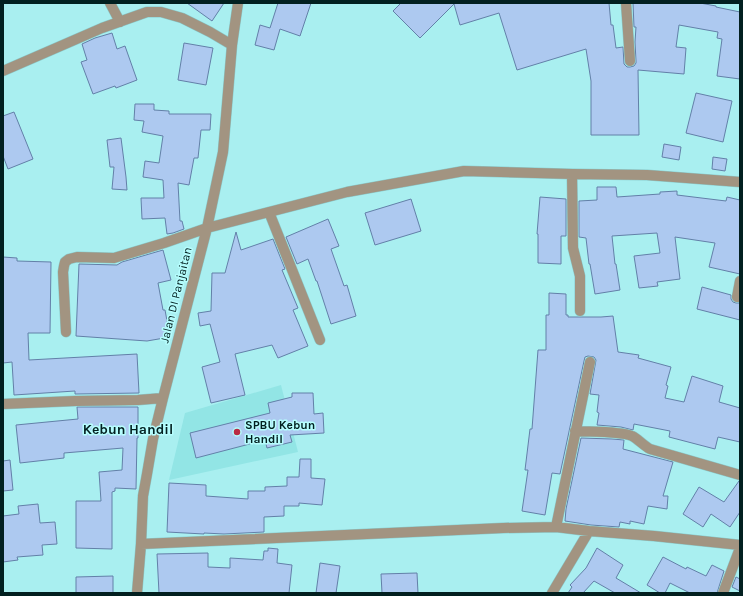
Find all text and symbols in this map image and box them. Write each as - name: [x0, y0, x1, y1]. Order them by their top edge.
- street label: Jalan DI Panjaitan: [157, 246, 195, 344]
- place label: SPBU Kebun Handil: [245, 418, 315, 446]
- district label: Kebun Handil: [83, 421, 173, 438]
- marker: SPBU Kebun Handil: [232, 427, 242, 437]

